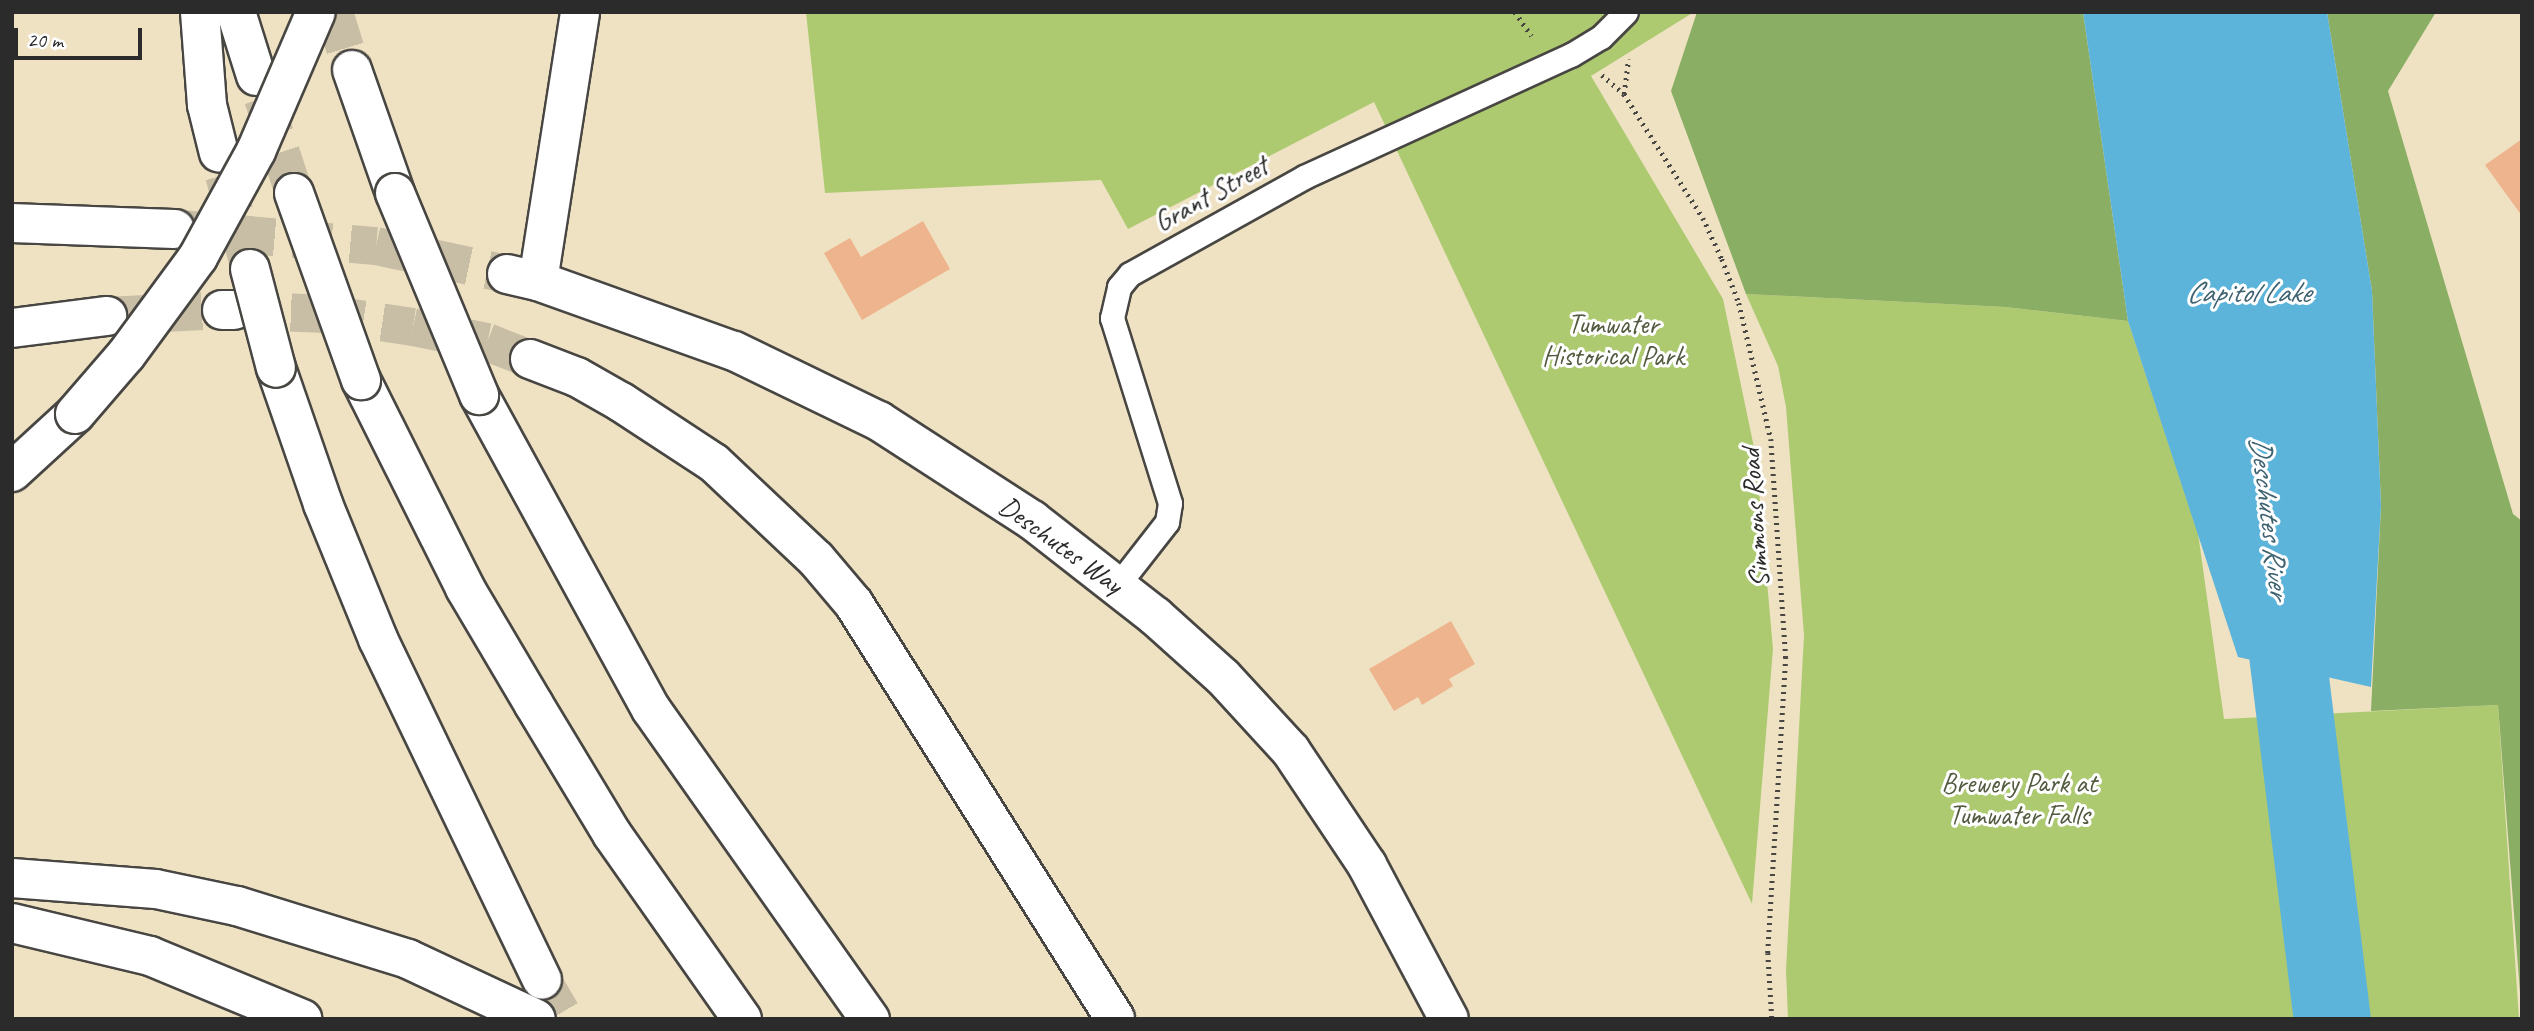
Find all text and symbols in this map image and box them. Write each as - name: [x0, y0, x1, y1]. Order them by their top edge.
- scale bar: [18, 14, 145, 58]
- text: 20 m: [27, 27, 63, 53]
- street label: Grant Street: [1148, 149, 1274, 239]
- water label: Capitol Lake: [2186, 274, 2310, 310]
- park label: Tumwater Historical Park: [1541, 307, 1685, 373]
- water label: Deschutes River: [2242, 434, 2298, 600]
- street label: Simmons Road: [1733, 448, 1777, 588]
- street label: Deschutes Way: [993, 489, 1129, 601]
- park label: Brewery Park at Tumwater Falls: [1941, 766, 2097, 832]

